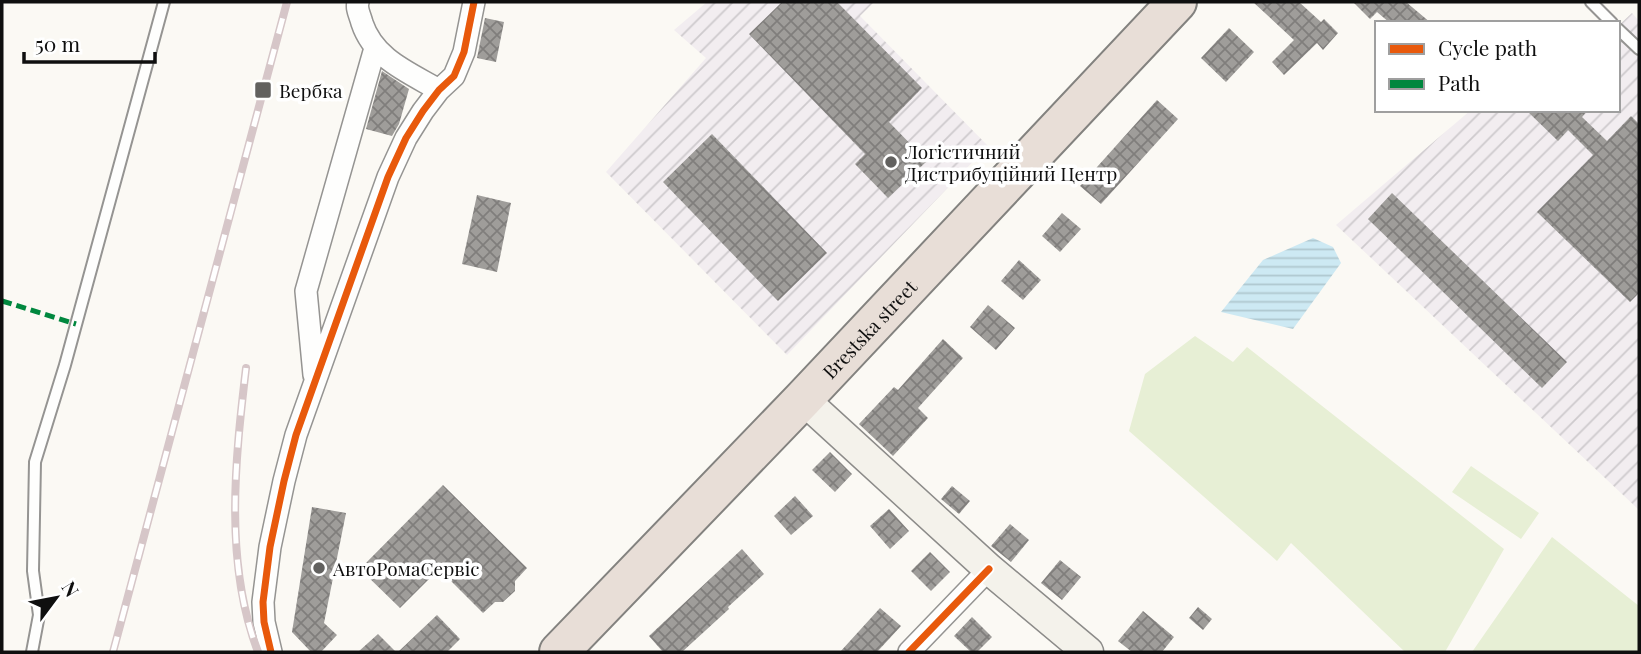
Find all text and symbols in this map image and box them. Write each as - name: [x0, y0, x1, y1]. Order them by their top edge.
- scale bar: [24, 21, 156, 65]
- legend: [1375, 21, 1620, 112]
- text: 50 m: [35, 29, 81, 57]
- text: Cycle path: [1438, 33, 1538, 61]
- text: Path: [1438, 68, 1481, 96]
- place label: Вербка: [279, 77, 343, 103]
- marker: Вербка: [253, 80, 273, 100]
- place label: Логістичний Дистрибуційний Центр: [904, 138, 1117, 186]
- marker: Логістичний Дистрибуційний Центр: [883, 154, 899, 170]
- street label: Brestska street: [816, 274, 922, 384]
- place label: АвтоРомаСервіс: [332, 555, 479, 581]
- marker: АвтоРомаСервіс: [311, 560, 327, 576]
- north arrow: [21, 563, 91, 633]
- text: N: [57, 576, 86, 601]

